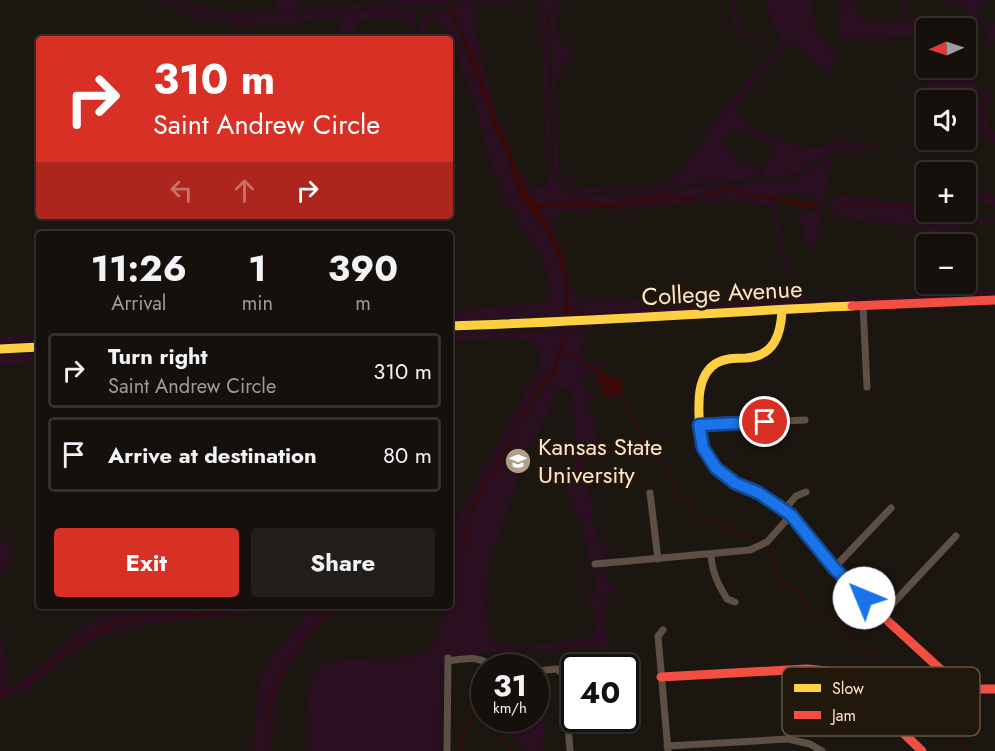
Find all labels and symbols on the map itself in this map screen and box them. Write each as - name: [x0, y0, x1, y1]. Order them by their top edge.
- north arrow: [916, 18, 976, 78]
- street label: College Avenue: [641, 271, 803, 314]
- pin: [739, 396, 790, 447]
- place label: Kansas State University: [538, 429, 662, 492]
- school or university icon: Kansas State University: [503, 446, 533, 476]
- position arrow: [832, 566, 896, 630]
- speed limit sign: 40: [561, 654, 639, 732]
- legend: [782, 667, 980, 736]
- text: Slow: [832, 677, 864, 700]
- text: Jam: [830, 704, 856, 727]

